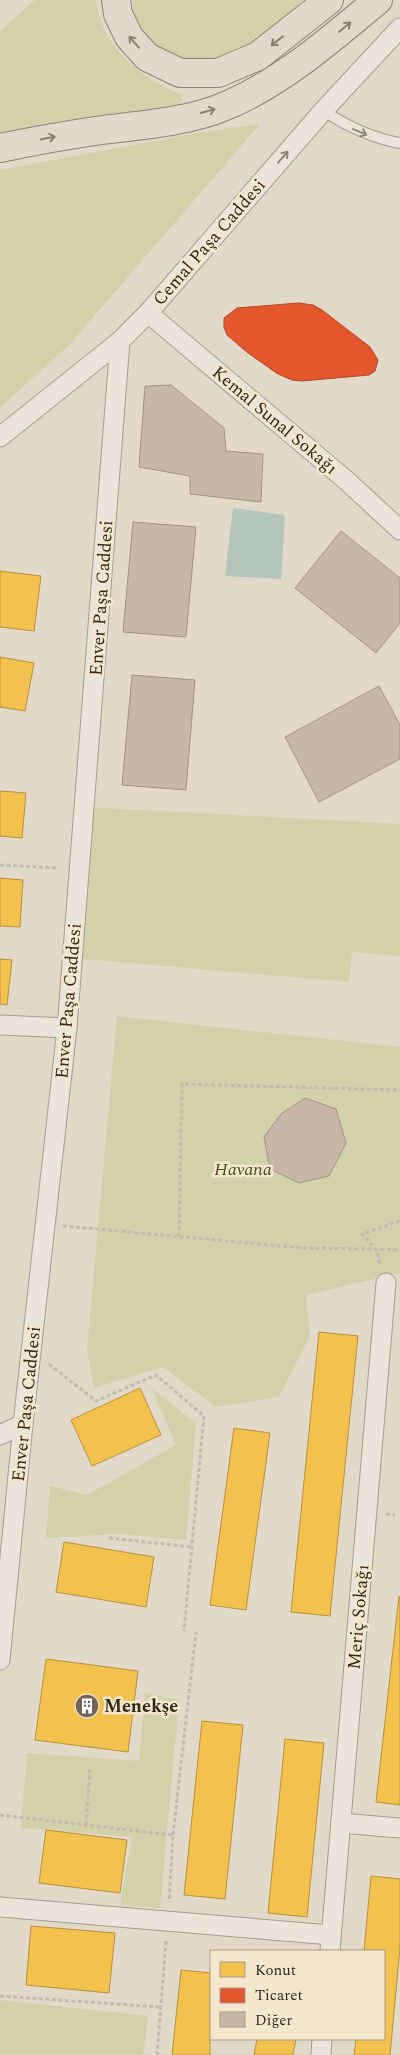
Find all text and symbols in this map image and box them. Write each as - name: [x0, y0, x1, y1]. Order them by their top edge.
- one-way arrow: [338, 22, 351, 33]
- one-way arrow: [128, 36, 139, 49]
- one-way arrow: [271, 36, 284, 47]
- one-way arrow: [199, 106, 215, 115]
- one-way arrow: [352, 127, 367, 137]
- one-way arrow: [39, 133, 55, 142]
- one-way arrow: [277, 151, 289, 164]
- street label: Cemal Paşa Caddesi: [146, 173, 272, 312]
- street label: Kemal Sunal Sokağı: [206, 359, 344, 481]
- street label: Enver Paşa Caddesi: [83, 519, 120, 677]
- street label: Enver Paşa Caddesi: [48, 922, 89, 1080]
- park label: Havana: [214, 1156, 272, 1183]
- street label: Enver Paşa Caddesi: [5, 1325, 48, 1483]
- street label: Meriç Sokağı: [340, 1563, 377, 1671]
- building icon: Menekşe: [74, 1693, 100, 1719]
- place label: Menekşe: [104, 1693, 178, 1720]
- legend: [210, 1950, 385, 2040]
- text: Konut: [255, 1959, 296, 1982]
- text: Ticaret: [255, 1984, 303, 2007]
- text: Diğer: [255, 2009, 293, 2032]

